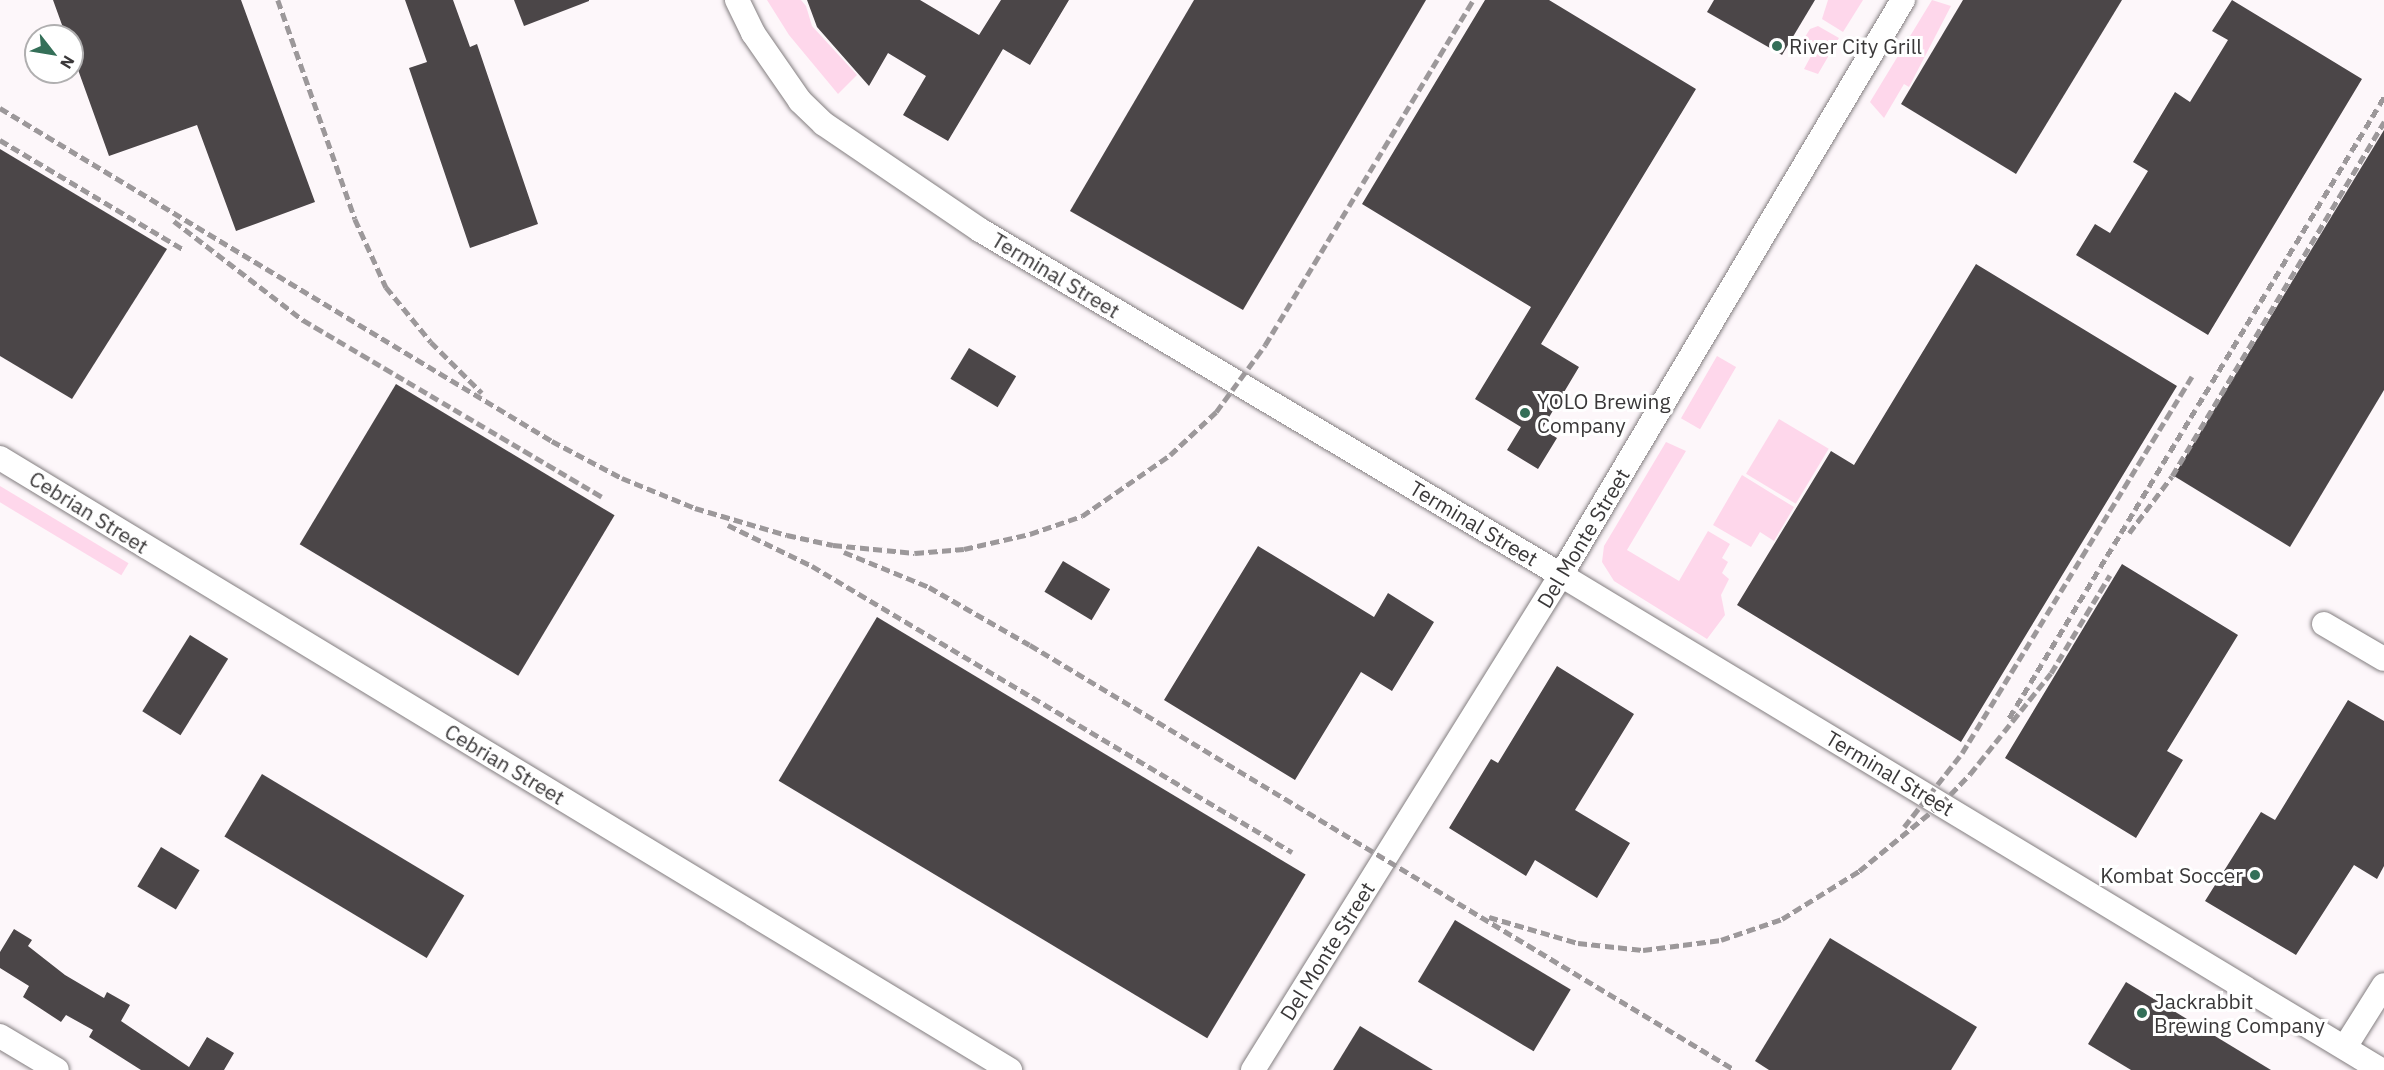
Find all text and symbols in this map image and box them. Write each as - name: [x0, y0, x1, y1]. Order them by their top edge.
- north arrow: [24, 24, 84, 84]
- place label: River City Grill: [1789, 33, 1922, 59]
- marker: River City Grill: [1770, 39, 1784, 53]
- text: N: [56, 52, 79, 72]
- street label: Terminal Street: [987, 227, 1125, 323]
- place label: YOLO Brewing Company: [1537, 388, 1671, 438]
- marker: YOLO Brewing Company: [1518, 406, 1532, 420]
- street label: Del Monte Street: [1531, 464, 1635, 612]
- street label: Cebrian Street: [25, 465, 153, 559]
- street label: Terminal Street: [1405, 475, 1543, 571]
- street label: Cebrian Street: [440, 718, 570, 810]
- street label: Terminal Street: [1821, 725, 1959, 821]
- place label: Kombat Soccer: [2100, 862, 2243, 888]
- marker: Kombat Soccer: [2248, 868, 2262, 882]
- street label: Del Monte Street: [1274, 877, 1380, 1025]
- place label: Jackrabbit Brewing Company: [2154, 988, 2325, 1038]
- marker: Jackrabbit Brewing Company: [2135, 1006, 2149, 1020]

